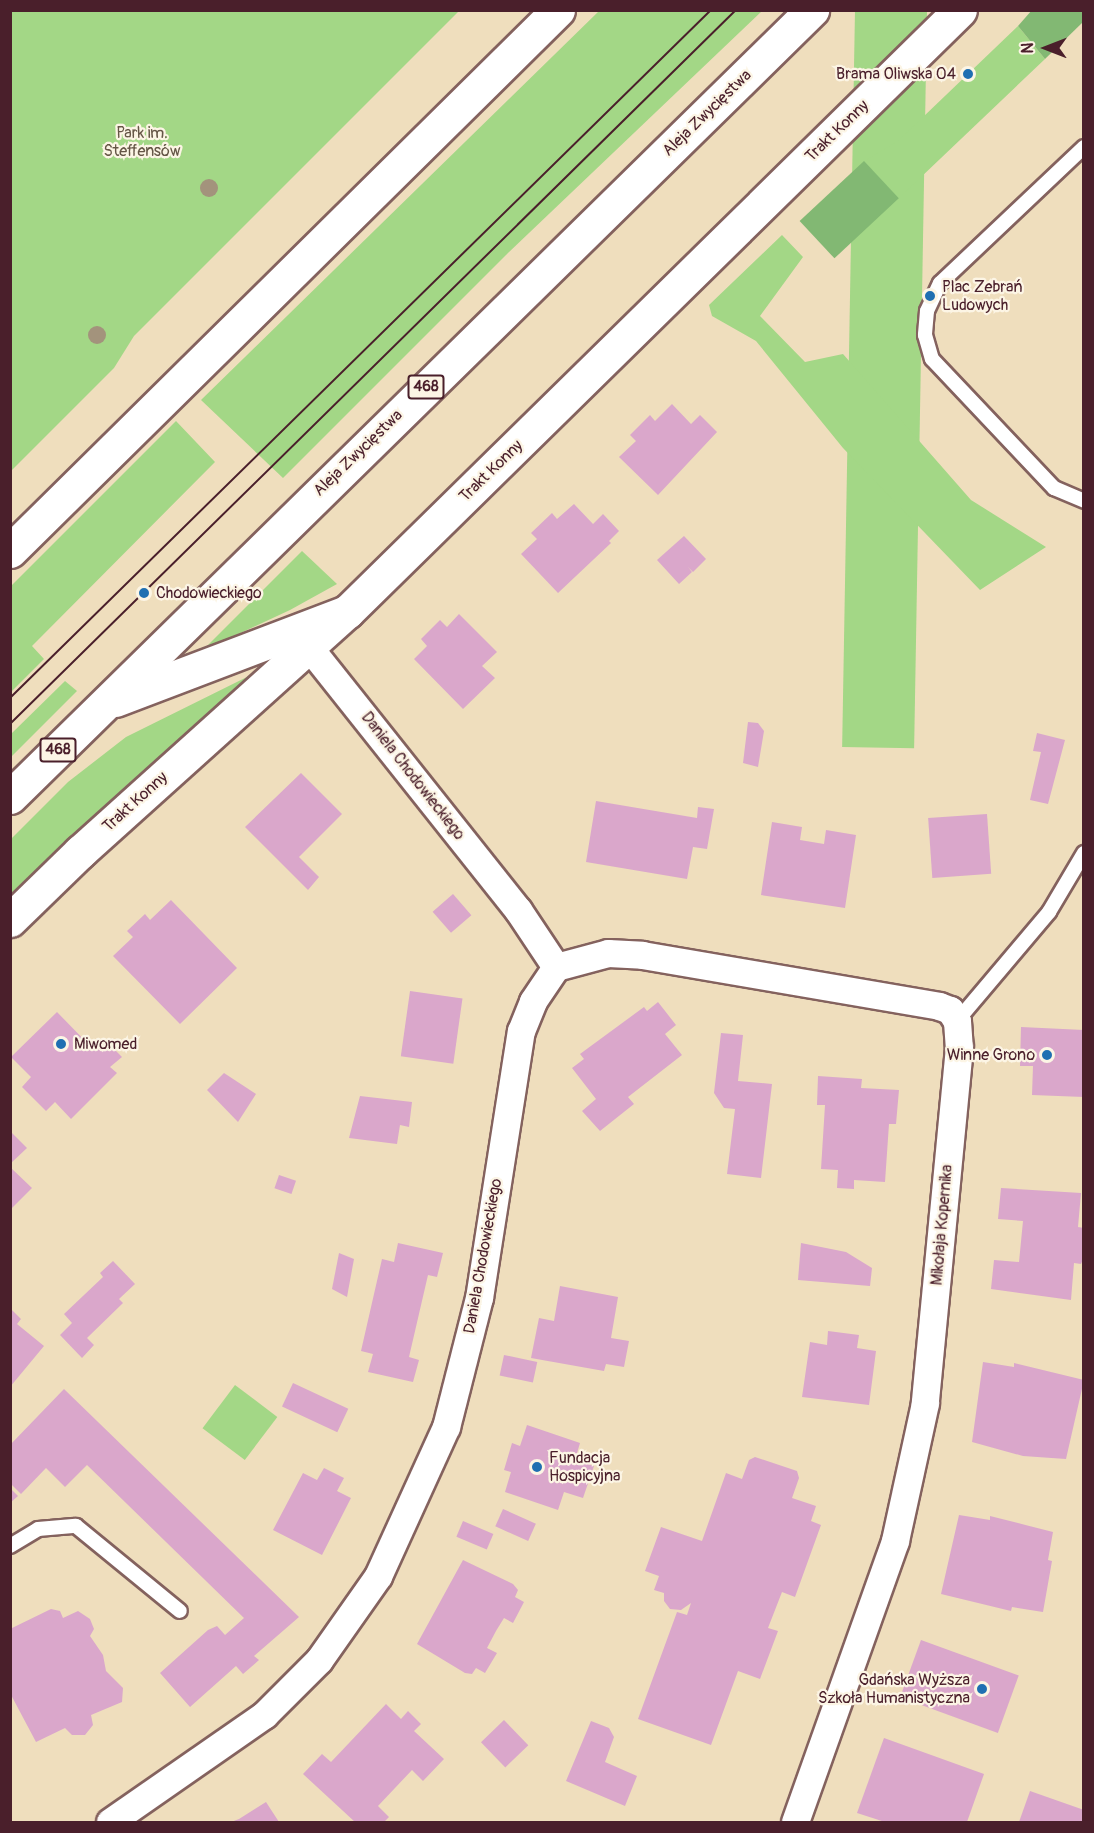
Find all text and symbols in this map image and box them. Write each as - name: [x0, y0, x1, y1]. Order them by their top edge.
- north arrow: [1016, 18, 1076, 78]
- text: N: [1018, 43, 1038, 53]
- place label: Brama Oliwska 04: [836, 64, 956, 84]
- street label: Aleja Zwycięstwa: [659, 66, 755, 160]
- marker: Brama Oliwska 04: [961, 67, 975, 81]
- street label: Trakt Konny: [801, 96, 873, 166]
- park label: Park im. Steffensów: [103, 123, 181, 161]
- place label: Plac Zebrań Ludowych: [942, 277, 1023, 315]
- marker: Plac Zebrań Ludowych: [923, 289, 937, 303]
- road number: 468: [406, 375, 446, 399]
- street label: Aleja Zwycięstwa: [310, 406, 406, 500]
- street label: Trakt Konny: [455, 436, 527, 506]
- place label: Chodowieckiego: [156, 583, 262, 603]
- marker: Chodowieckiego: [137, 586, 151, 600]
- street label: Daniela Chodowieckiego: [357, 708, 469, 844]
- road number: 468: [38, 738, 78, 762]
- street label: Trakt Konny: [99, 768, 171, 836]
- place label: Miwomed: [74, 1034, 137, 1054]
- marker: Miwomed: [52, 1035, 70, 1053]
- place label: Winne Grono: [947, 1045, 1035, 1065]
- marker: Winne Grono: [1040, 1048, 1054, 1062]
- street label: Mikołaja Kopernika: [927, 1164, 957, 1286]
- street label: Daniela Chodowieckiego: [460, 1177, 506, 1335]
- place label: Fundacja Hospicyjna: [549, 1448, 620, 1486]
- marker: Fundacja Hospicyjna: [530, 1460, 544, 1474]
- place label: Gdańska Wyższa Szkoła Humanistyczna: [818, 1670, 970, 1708]
- marker: Gdańska Wyższa Szkoła Humanistyczna: [975, 1682, 989, 1696]

